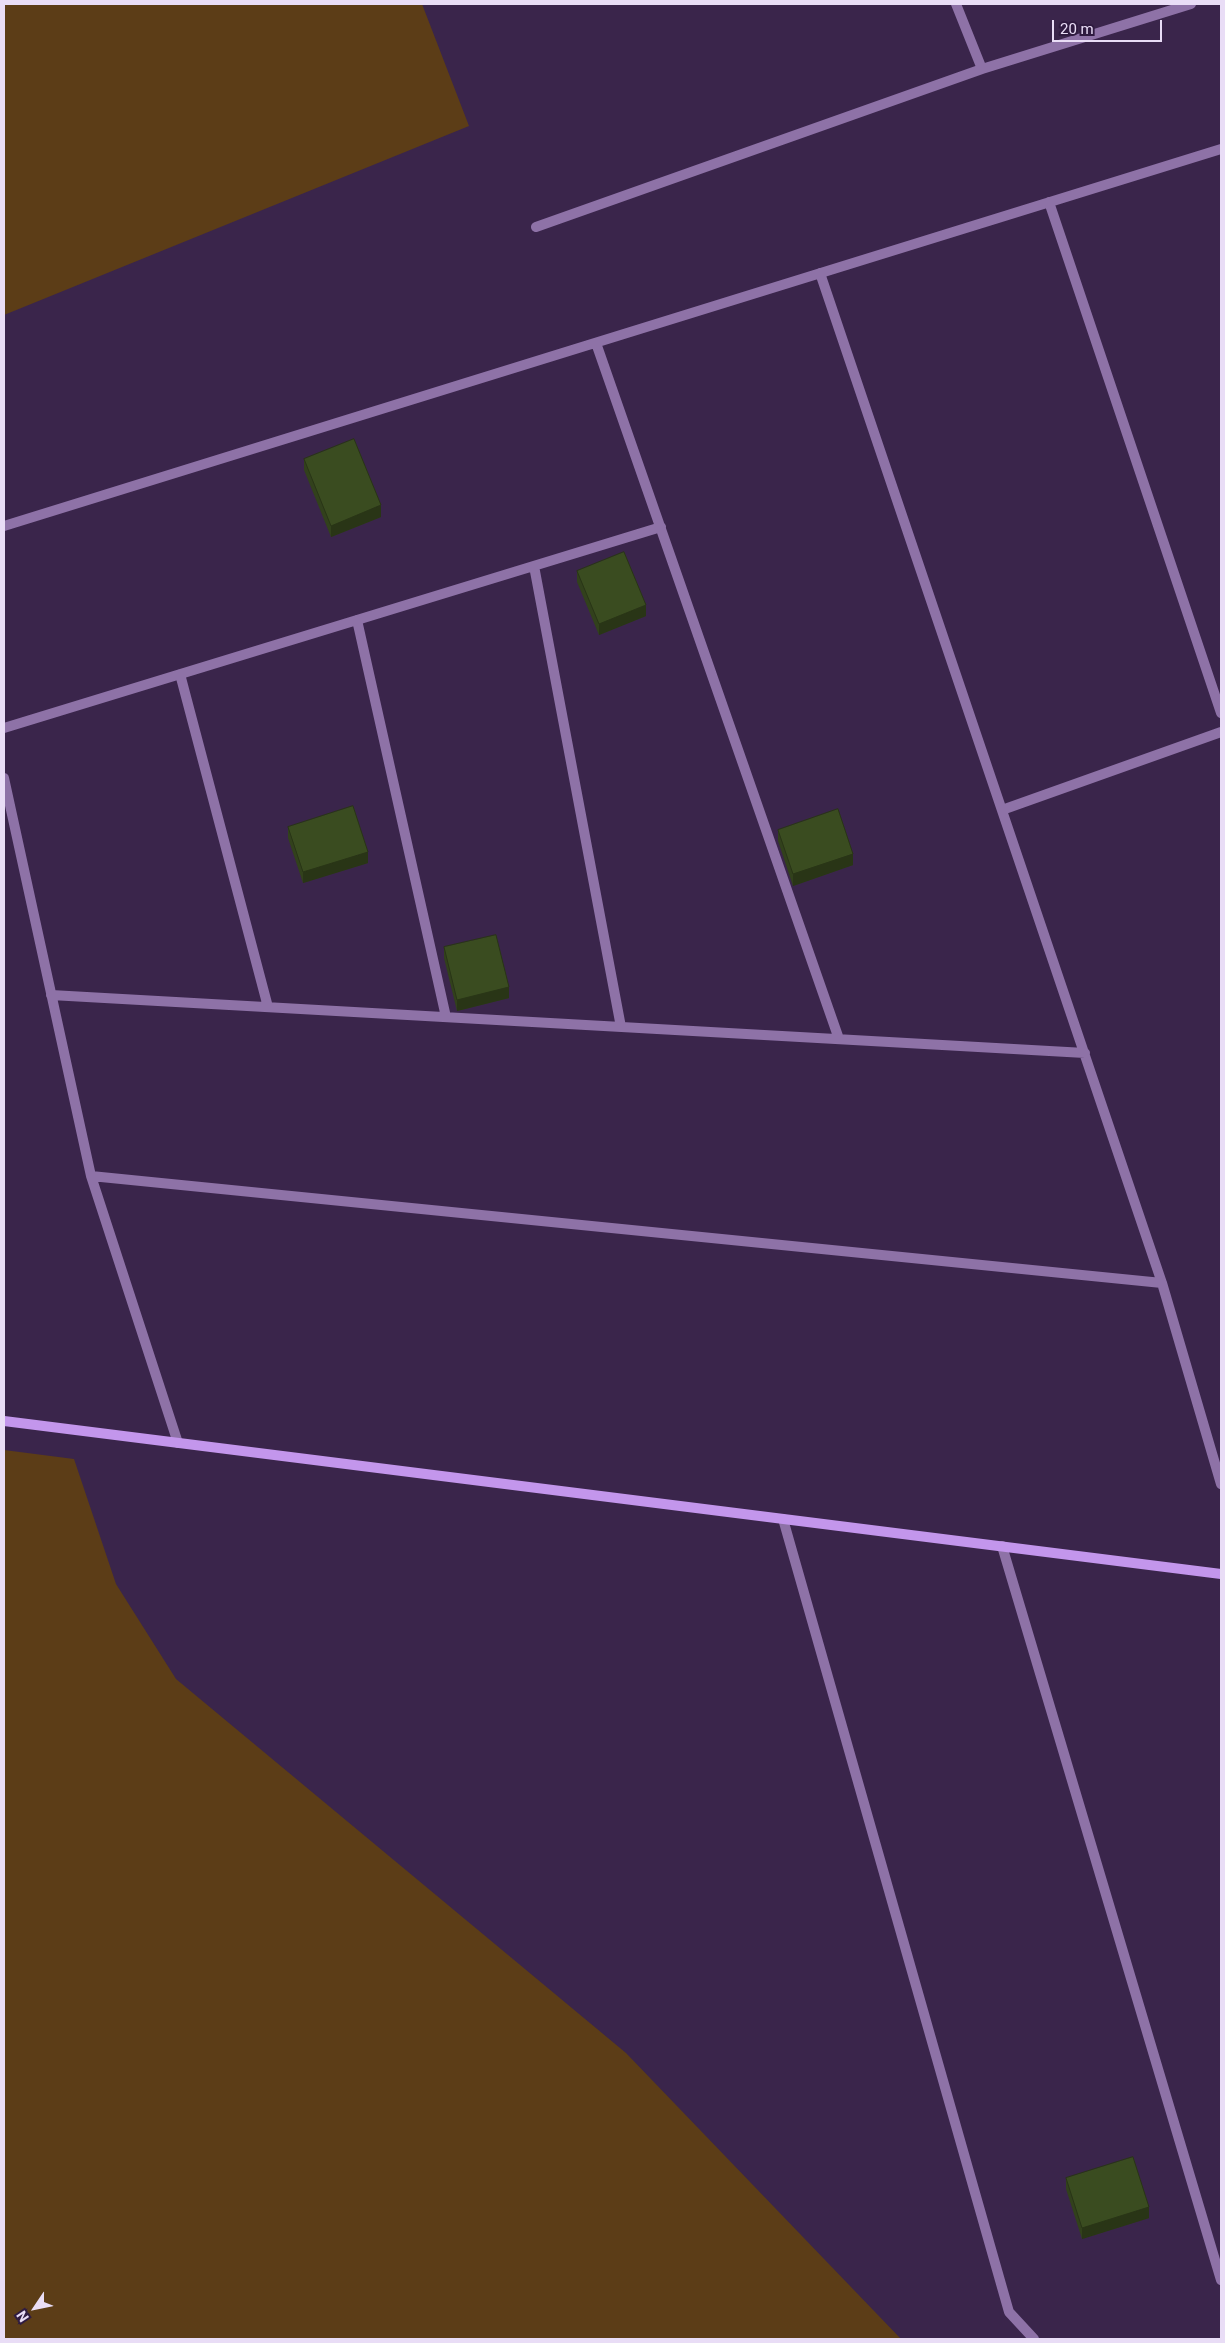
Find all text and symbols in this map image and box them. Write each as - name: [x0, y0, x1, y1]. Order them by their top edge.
- scale bar: [1055, 10, 1165, 42]
- text: 20 m: [1060, 20, 1094, 38]
- north arrow: [10, 2283, 60, 2333]
- text: N: [13, 2308, 32, 2325]

